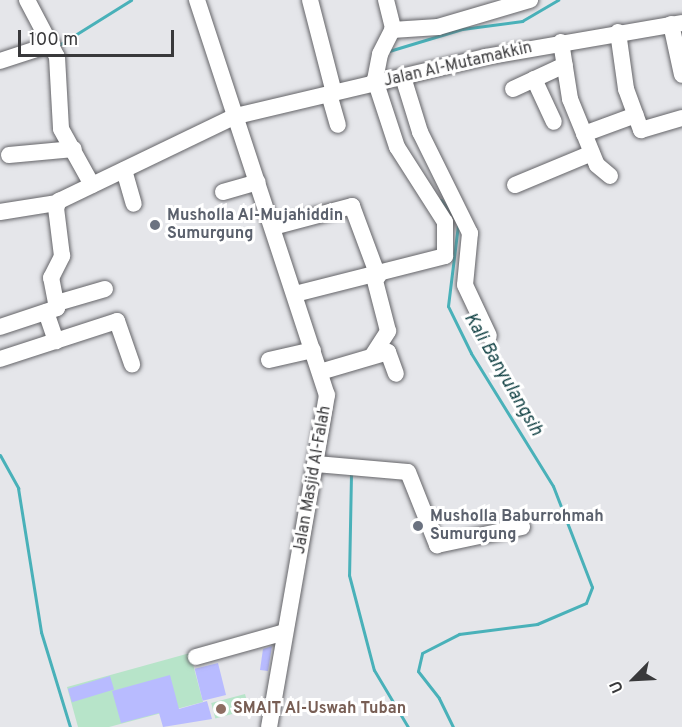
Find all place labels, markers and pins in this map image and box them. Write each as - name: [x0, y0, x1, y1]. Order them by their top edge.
- place label: Musholla Al-Mujahiddin Sumurgung: [167, 206, 344, 244]
- marker: Musholla Al-Mujahiddin Sumurgung: [148, 218, 162, 232]
- place label: Musholla Baburrohmah Sumurgung: [430, 507, 604, 545]
- marker: Musholla Baburrohmah Sumurgung: [411, 519, 425, 533]
- place label: SMAIT Al-Uswah Tuban: [233, 699, 407, 719]
- marker: SMAIT Al-Uswah Tuban: [214, 702, 228, 716]

